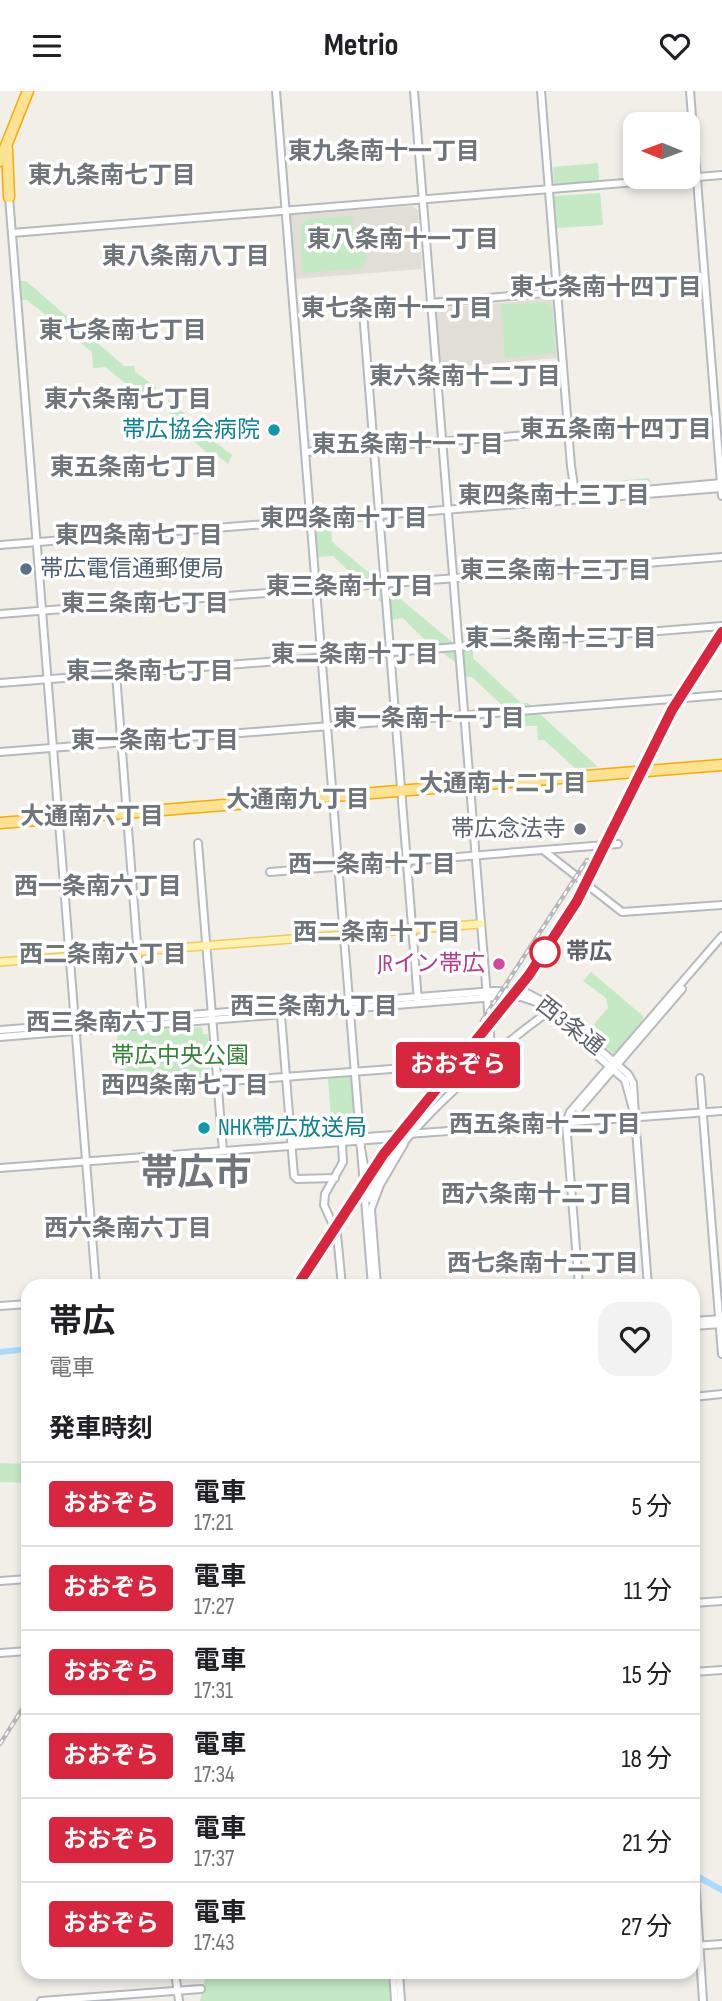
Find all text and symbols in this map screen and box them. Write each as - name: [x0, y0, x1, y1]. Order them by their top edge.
- text: Metrio: [324, 26, 398, 65]
- icon: menu: [28, 27, 66, 65]
- icon: heart: [656, 27, 694, 65]
- north arrow: [623, 112, 700, 189]
- map controls: [623, 112, 700, 189]
- district label: 東九条南十一丁目: [288, 137, 480, 166]
- district label: 東九条南七丁目: [28, 161, 196, 190]
- district label: 東八条南十一丁目: [307, 225, 499, 254]
- district label: 東八条南八丁目: [102, 242, 270, 271]
- district label: 東七条南十四丁目: [510, 273, 702, 302]
- district label: 東七条南十一丁目: [301, 294, 493, 323]
- district label: 東七条南七丁目: [39, 316, 207, 345]
- district label: 東六条南十二丁目: [369, 362, 561, 391]
- district label: 東六条南七丁目: [44, 385, 212, 414]
- district label: 東五条南十四丁目: [520, 415, 712, 444]
- place label: 帯広協会病院: [122, 416, 260, 444]
- marker: 帯広協会病院: [266, 422, 282, 438]
- district label: 東五条南十一丁目: [312, 430, 504, 459]
- district label: 東五条南七丁目: [50, 453, 218, 482]
- district label: 東四条南十三丁目: [458, 481, 650, 510]
- district label: 東四条南十丁目: [260, 504, 428, 533]
- district label: 東四条南七丁目: [55, 521, 223, 550]
- place label: 帯広電信通郵便局: [40, 555, 224, 583]
- district label: 東三条南十三丁目: [460, 556, 652, 585]
- marker: 帯広電信通郵便局: [18, 561, 34, 577]
- district label: 東三条南十丁目: [266, 572, 434, 601]
- district label: 東三条南七丁目: [61, 589, 229, 618]
- district label: 東二条南十三丁目: [465, 624, 657, 653]
- district label: 東二条南十丁目: [271, 640, 439, 669]
- district label: 東二条南七丁目: [66, 657, 234, 686]
- district label: 東一条南十一丁目: [333, 704, 525, 733]
- district label: 東一条南七丁目: [71, 726, 239, 755]
- district label: 大通南十二丁目: [419, 769, 587, 798]
- district label: 大通南九丁目: [226, 785, 370, 814]
- district label: 大通南六丁目: [20, 802, 164, 831]
- place label: 帯広念法寺: [451, 815, 566, 843]
- marker: 帯広念法寺: [572, 821, 588, 837]
- district label: 西一条南十丁目: [288, 850, 456, 879]
- district label: 西一条南六丁目: [14, 872, 182, 901]
- district label: 西二条南十丁目: [293, 918, 461, 947]
- marker: 帯広: [530, 937, 560, 967]
- place label: 帯広: [566, 938, 612, 966]
- district label: 西二条南六丁目: [19, 940, 187, 969]
- place label: JRイン帯広: [377, 950, 485, 978]
- marker: JRイン帯広: [491, 956, 507, 972]
- street label: 西3条通: [530, 991, 610, 1061]
- district label: 西三条南九丁目: [230, 992, 398, 1021]
- district label: 西三条南六丁目: [26, 1008, 194, 1037]
- park label: 帯広中央公園: [111, 1042, 249, 1070]
- line badge: おおぞら: [409, 1042, 507, 1088]
- text: おおぞら: [410, 1050, 506, 1079]
- district label: 西四条南七丁目: [101, 1071, 269, 1100]
- district label: 西五条南十二丁目: [449, 1110, 641, 1139]
- place label: NHK帯広放送局: [218, 1114, 367, 1142]
- marker: NHK帯広放送局: [196, 1120, 212, 1136]
- district label: 帯広市: [141, 1152, 252, 1196]
- district label: 西六条南十二丁目: [441, 1180, 633, 1209]
- district label: 西六条南六丁目: [44, 1214, 212, 1243]
- district label: 西七条南十二丁目: [447, 1249, 639, 1278]
- text: 帯広: [49, 1302, 115, 1342]
- button: heart: [598, 1302, 672, 1376]
- text: 電車: [49, 1354, 95, 1382]
- text: 発車時刻: [49, 1414, 153, 1445]
- text: 電車: [194, 1478, 246, 1509]
- text: おおぞら: [63, 1489, 159, 1518]
- text: 5 分: [631, 1492, 672, 1523]
- text: 17:21: [194, 1509, 233, 1537]
- text: 電車: [194, 1562, 246, 1593]
- text: おおぞら: [63, 1573, 159, 1602]
- text: 11 分: [624, 1576, 672, 1607]
- text: 17:27: [194, 1593, 234, 1621]
- text: 電車: [194, 1646, 246, 1677]
- text: おおぞら: [63, 1657, 159, 1686]
- text: 15 分: [622, 1660, 672, 1691]
- text: 17:31: [194, 1677, 233, 1705]
- text: 電車: [194, 1730, 246, 1761]
- text: おおぞら: [63, 1741, 159, 1770]
- text: 18 分: [621, 1744, 672, 1775]
- text: 17:34: [194, 1761, 235, 1789]
- text: 電車: [194, 1814, 246, 1845]
- text: おおぞら: [63, 1825, 159, 1854]
- text: 21 分: [622, 1828, 672, 1859]
- text: 17:37: [194, 1845, 234, 1873]
- text: 電車: [194, 1898, 246, 1929]
- text: おおぞら: [63, 1909, 159, 1938]
- text: 27 分: [621, 1912, 672, 1943]
- text: 17:43: [194, 1929, 235, 1957]

